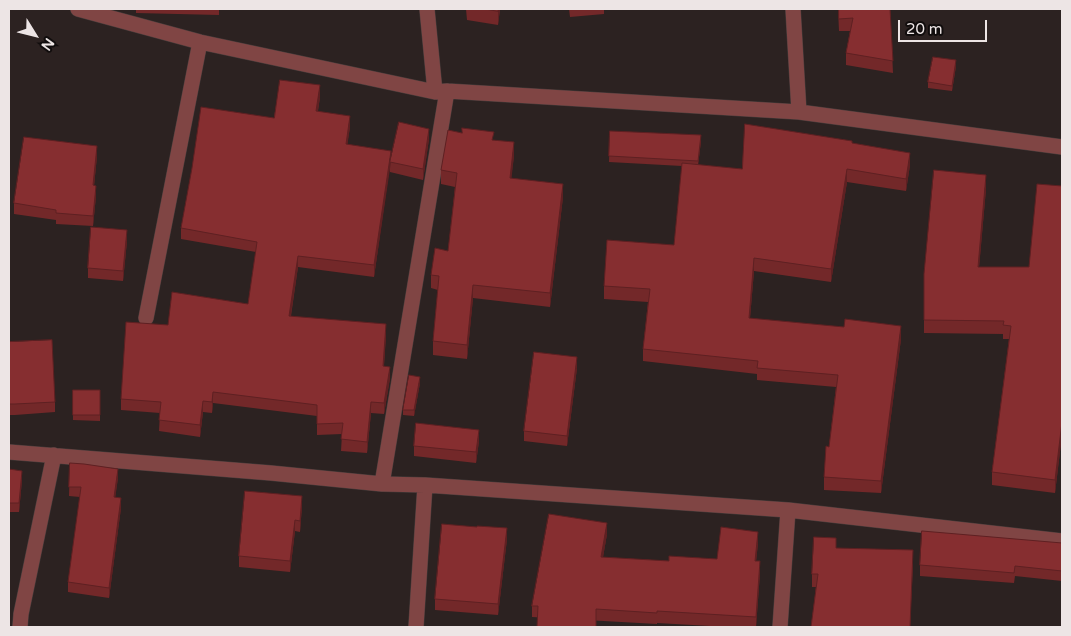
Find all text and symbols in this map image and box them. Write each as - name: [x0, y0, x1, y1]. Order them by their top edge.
- north arrow: [10, 10, 60, 60]
- scale bar: [901, 10, 990, 42]
- text: 20 m: [906, 20, 943, 38]
- text: N: [37, 35, 58, 54]

